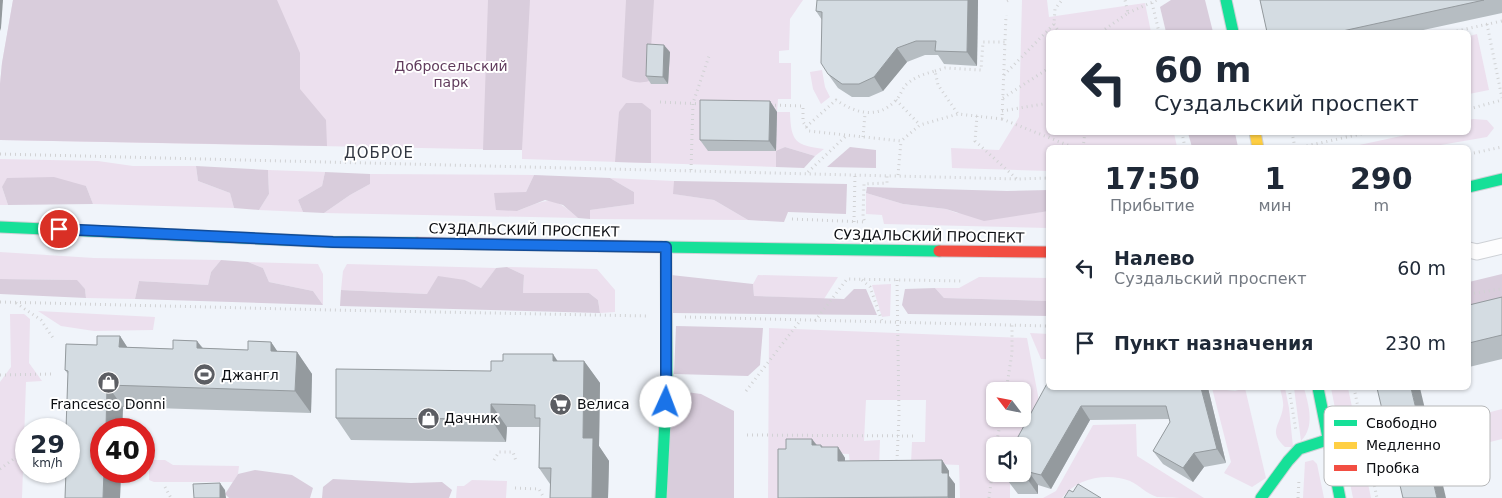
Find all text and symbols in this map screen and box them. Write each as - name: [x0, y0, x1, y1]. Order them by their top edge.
- icon: left: [1071, 50, 1136, 115]
- text: 60 m: [1154, 50, 1251, 90]
- park label: Добросельский парк: [394, 58, 508, 90]
- text: Суздальский проспект: [1154, 91, 1419, 116]
- district label: ДОБРОЕ: [344, 144, 414, 162]
- text: 17:50: [1104, 161, 1200, 196]
- text: 1: [1265, 161, 1285, 196]
- text: 290: [1350, 161, 1413, 196]
- text: Прибытие: [1110, 196, 1195, 215]
- text: мин: [1258, 196, 1291, 215]
- text: m: [1373, 196, 1389, 215]
- pin: [38, 208, 80, 250]
- icon: arrive: [45, 215, 73, 243]
- street label: СУЗДАЛЬСКИЙ ПРОСПЕКТ: [429, 219, 620, 240]
- street label: СУЗДАЛЬСКИЙ ПРОСПЕКТ: [834, 225, 1025, 246]
- text: Налево: [1114, 247, 1195, 269]
- icon: left: [1071, 254, 1099, 282]
- text: 60 m: [1397, 257, 1446, 279]
- text: Суздальский проспект: [1114, 269, 1307, 288]
- icon: arrive: [1071, 329, 1099, 357]
- text: Пункт назначения: [1114, 332, 1313, 354]
- text: 230 m: [1385, 332, 1446, 354]
- sports icon: Джангл: [193, 363, 217, 387]
- place label: Джангл: [221, 367, 279, 383]
- shop icon: Francesco Donni: [96, 370, 120, 394]
- position arrow: [639, 375, 691, 427]
- north arrow: [986, 382, 1031, 428]
- map controls: [986, 382, 1031, 482]
- supermarket icon: Велиса: [549, 392, 573, 416]
- place label: Francesco Donni: [50, 396, 166, 412]
- place label: Велиса: [577, 396, 630, 412]
- shop icon: Дачник: [416, 406, 440, 430]
- legend: [1324, 406, 1490, 486]
- place label: Дачник: [444, 410, 499, 426]
- text: Свободно: [1366, 415, 1437, 431]
- speed limit sign: 40: [90, 418, 155, 483]
- text: 29: [30, 430, 65, 459]
- button: sound: [986, 437, 1031, 482]
- text: Медленно: [1366, 437, 1441, 453]
- text: km/h: [32, 456, 63, 470]
- text: Пробка: [1366, 460, 1420, 476]

